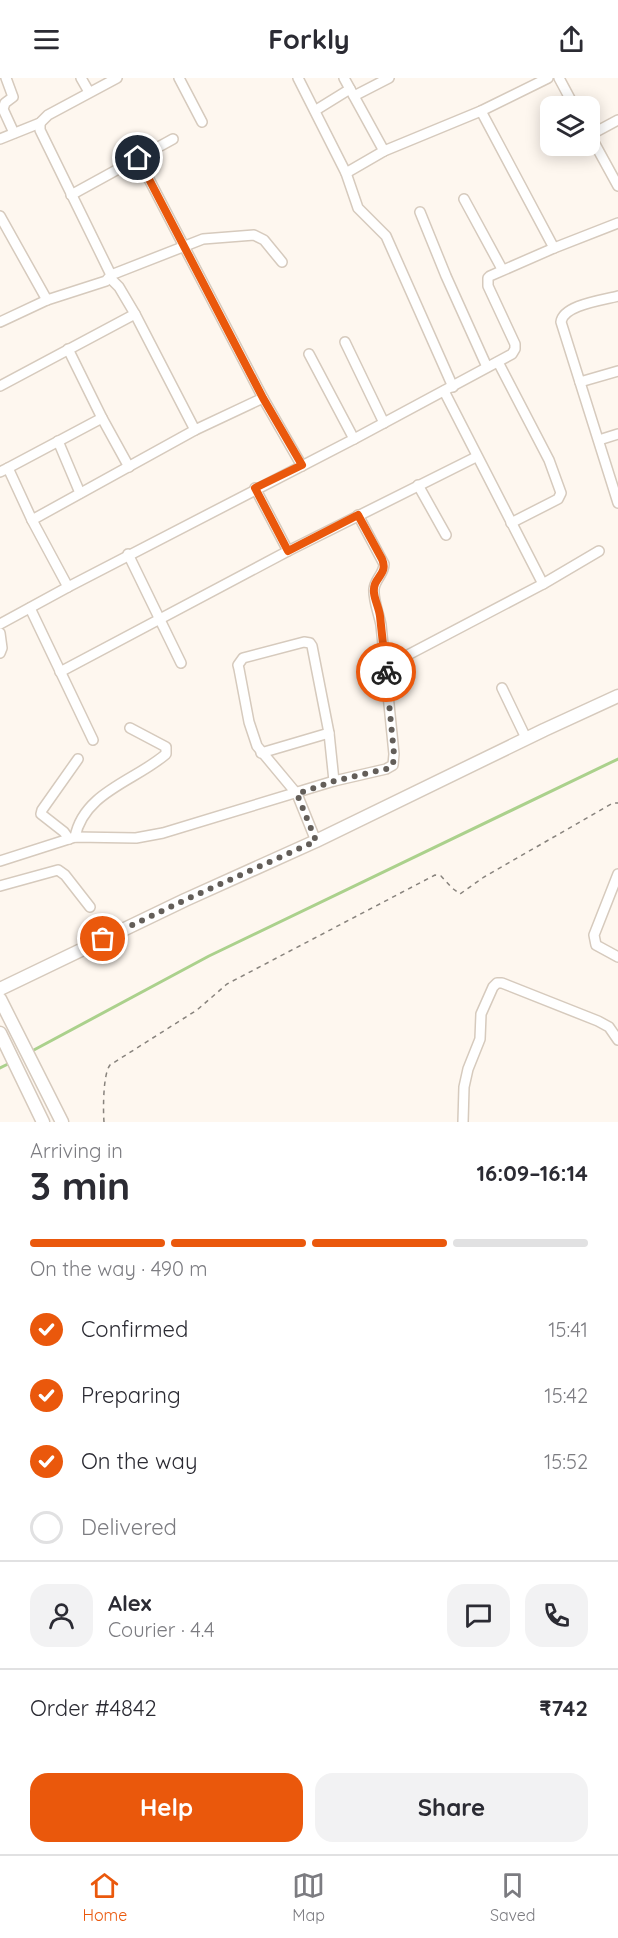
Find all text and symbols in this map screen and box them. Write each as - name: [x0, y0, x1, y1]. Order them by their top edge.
- text: Forkly: [268, 22, 350, 56]
- icon: menu: [30, 23, 63, 56]
- icon: share: [555, 23, 588, 56]
- map controls: [540, 96, 600, 156]
- button: layers: [540, 96, 600, 156]
- pin: [112, 132, 163, 183]
- icon: home: [121, 141, 154, 174]
- courier: [356, 642, 416, 702]
- icon: bike: [370, 656, 403, 689]
- pin: [77, 913, 128, 964]
- icon: bag: [86, 922, 119, 955]
- text: Arriving in: [30, 1138, 123, 1163]
- text: 16:09–16:14: [477, 1159, 588, 1187]
- text: 3 min: [30, 1161, 130, 1210]
- text: On the way · 490 m: [30, 1256, 208, 1281]
- icon: check: [30, 1313, 63, 1346]
- text: Confirmed: [81, 1315, 188, 1343]
- text: 15:41: [548, 1317, 588, 1342]
- icon: check: [30, 1379, 63, 1412]
- text: Preparing: [81, 1381, 181, 1409]
- text: 15:42: [544, 1383, 588, 1408]
- icon: check: [30, 1445, 63, 1478]
- text: On the way: [81, 1447, 197, 1475]
- text: 15:52: [544, 1449, 588, 1474]
- text: Delivered: [81, 1513, 177, 1541]
- button: person: [30, 1584, 93, 1647]
- button: chat: [447, 1584, 510, 1647]
- button: phone: [525, 1584, 588, 1647]
- text: Alex: [108, 1589, 151, 1617]
- text: Courier · 4.4: [108, 1617, 214, 1642]
- text: Order #4842: [30, 1694, 157, 1722]
- text: ₹742: [539, 1694, 588, 1722]
- button: Help: [30, 1773, 303, 1842]
- button: Share: [315, 1773, 588, 1842]
- tab: Home: [82, 1869, 127, 1925]
- tab: Map: [292, 1869, 325, 1925]
- tab: Saved: [490, 1869, 536, 1925]

